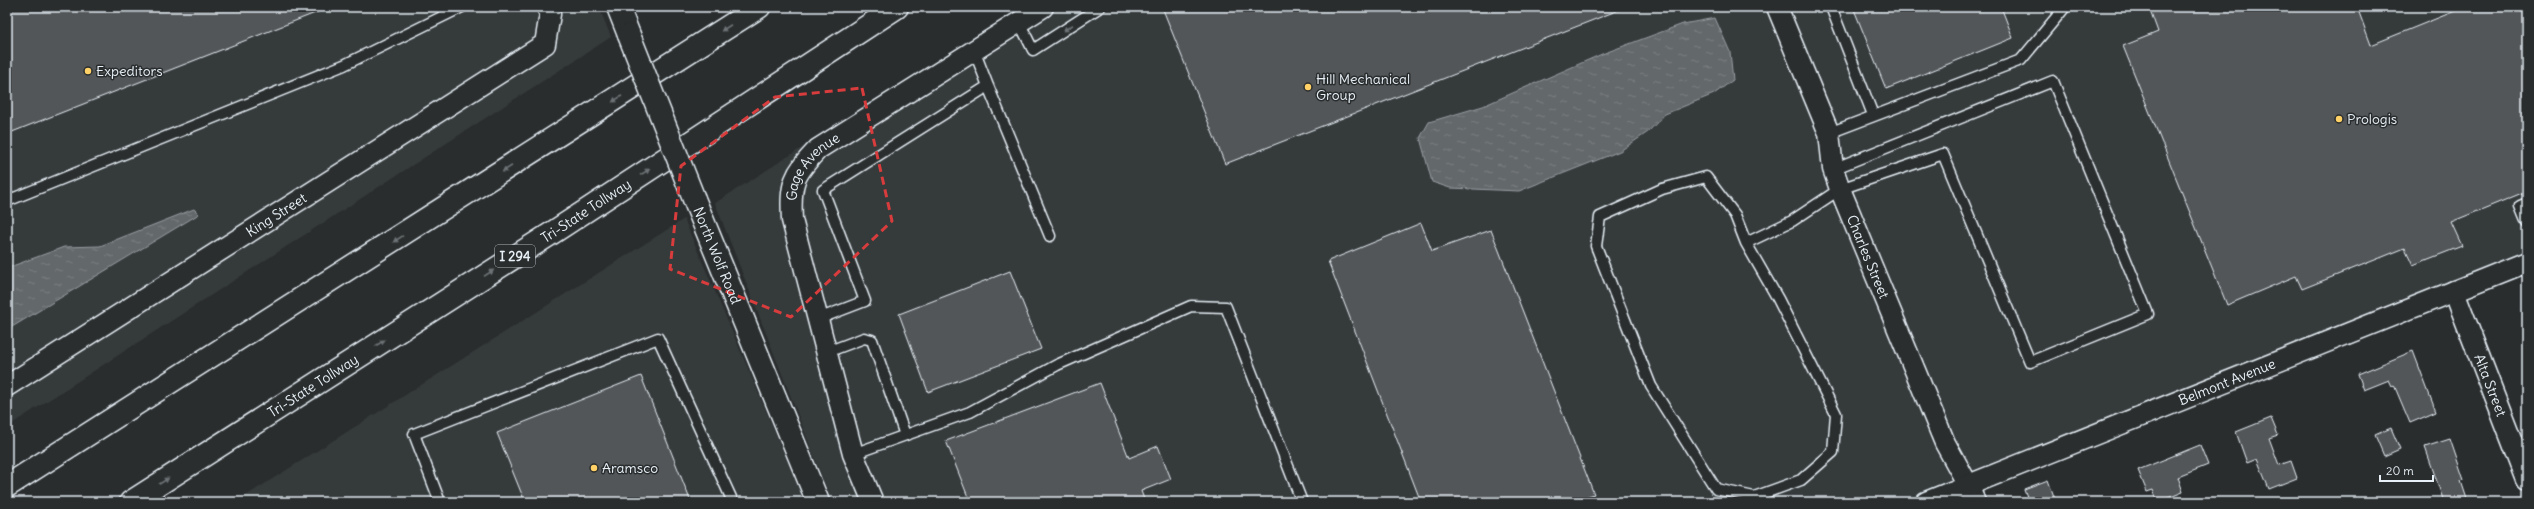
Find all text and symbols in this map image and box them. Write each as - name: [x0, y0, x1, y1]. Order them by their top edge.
- one-way arrow: [721, 24, 731, 32]
- one-way arrow: [1062, 24, 1073, 32]
- place label: Expeditors: [96, 62, 163, 80]
- marker: Expeditors: [83, 66, 93, 76]
- place label: Hill Mechanical Group: [1316, 70, 1410, 104]
- marker: Hill Mechanical Group: [1303, 82, 1313, 92]
- one-way arrow: [612, 95, 622, 103]
- place label: Prologis: [2347, 110, 2397, 128]
- marker: Prologis: [2334, 114, 2344, 124]
- street label: Gage Avenue: [782, 129, 843, 201]
- one-way arrow: [502, 165, 512, 173]
- one-way arrow: [640, 168, 650, 176]
- street label: Tri-State Tollway: [537, 175, 634, 247]
- street label: King Street: [243, 189, 310, 241]
- street label: North Wolf Road: [689, 204, 745, 307]
- street label: Charles Street: [1843, 212, 1893, 301]
- one-way arrow: [393, 235, 403, 243]
- road number: I 294: [495, 245, 535, 267]
- one-way arrow: [484, 269, 494, 277]
- one-way arrow: [374, 339, 385, 347]
- street label: Tri-State Tollway: [264, 350, 362, 421]
- street label: Alta Street: [2470, 351, 2511, 419]
- street label: Belmont Avenue: [2176, 354, 2278, 409]
- scale bar: [2380, 457, 2433, 483]
- place label: Aramsco: [602, 459, 658, 477]
- marker: Aramsco: [589, 463, 599, 473]
- text: 20 m: [2386, 463, 2414, 478]
- one-way arrow: [159, 477, 169, 485]

